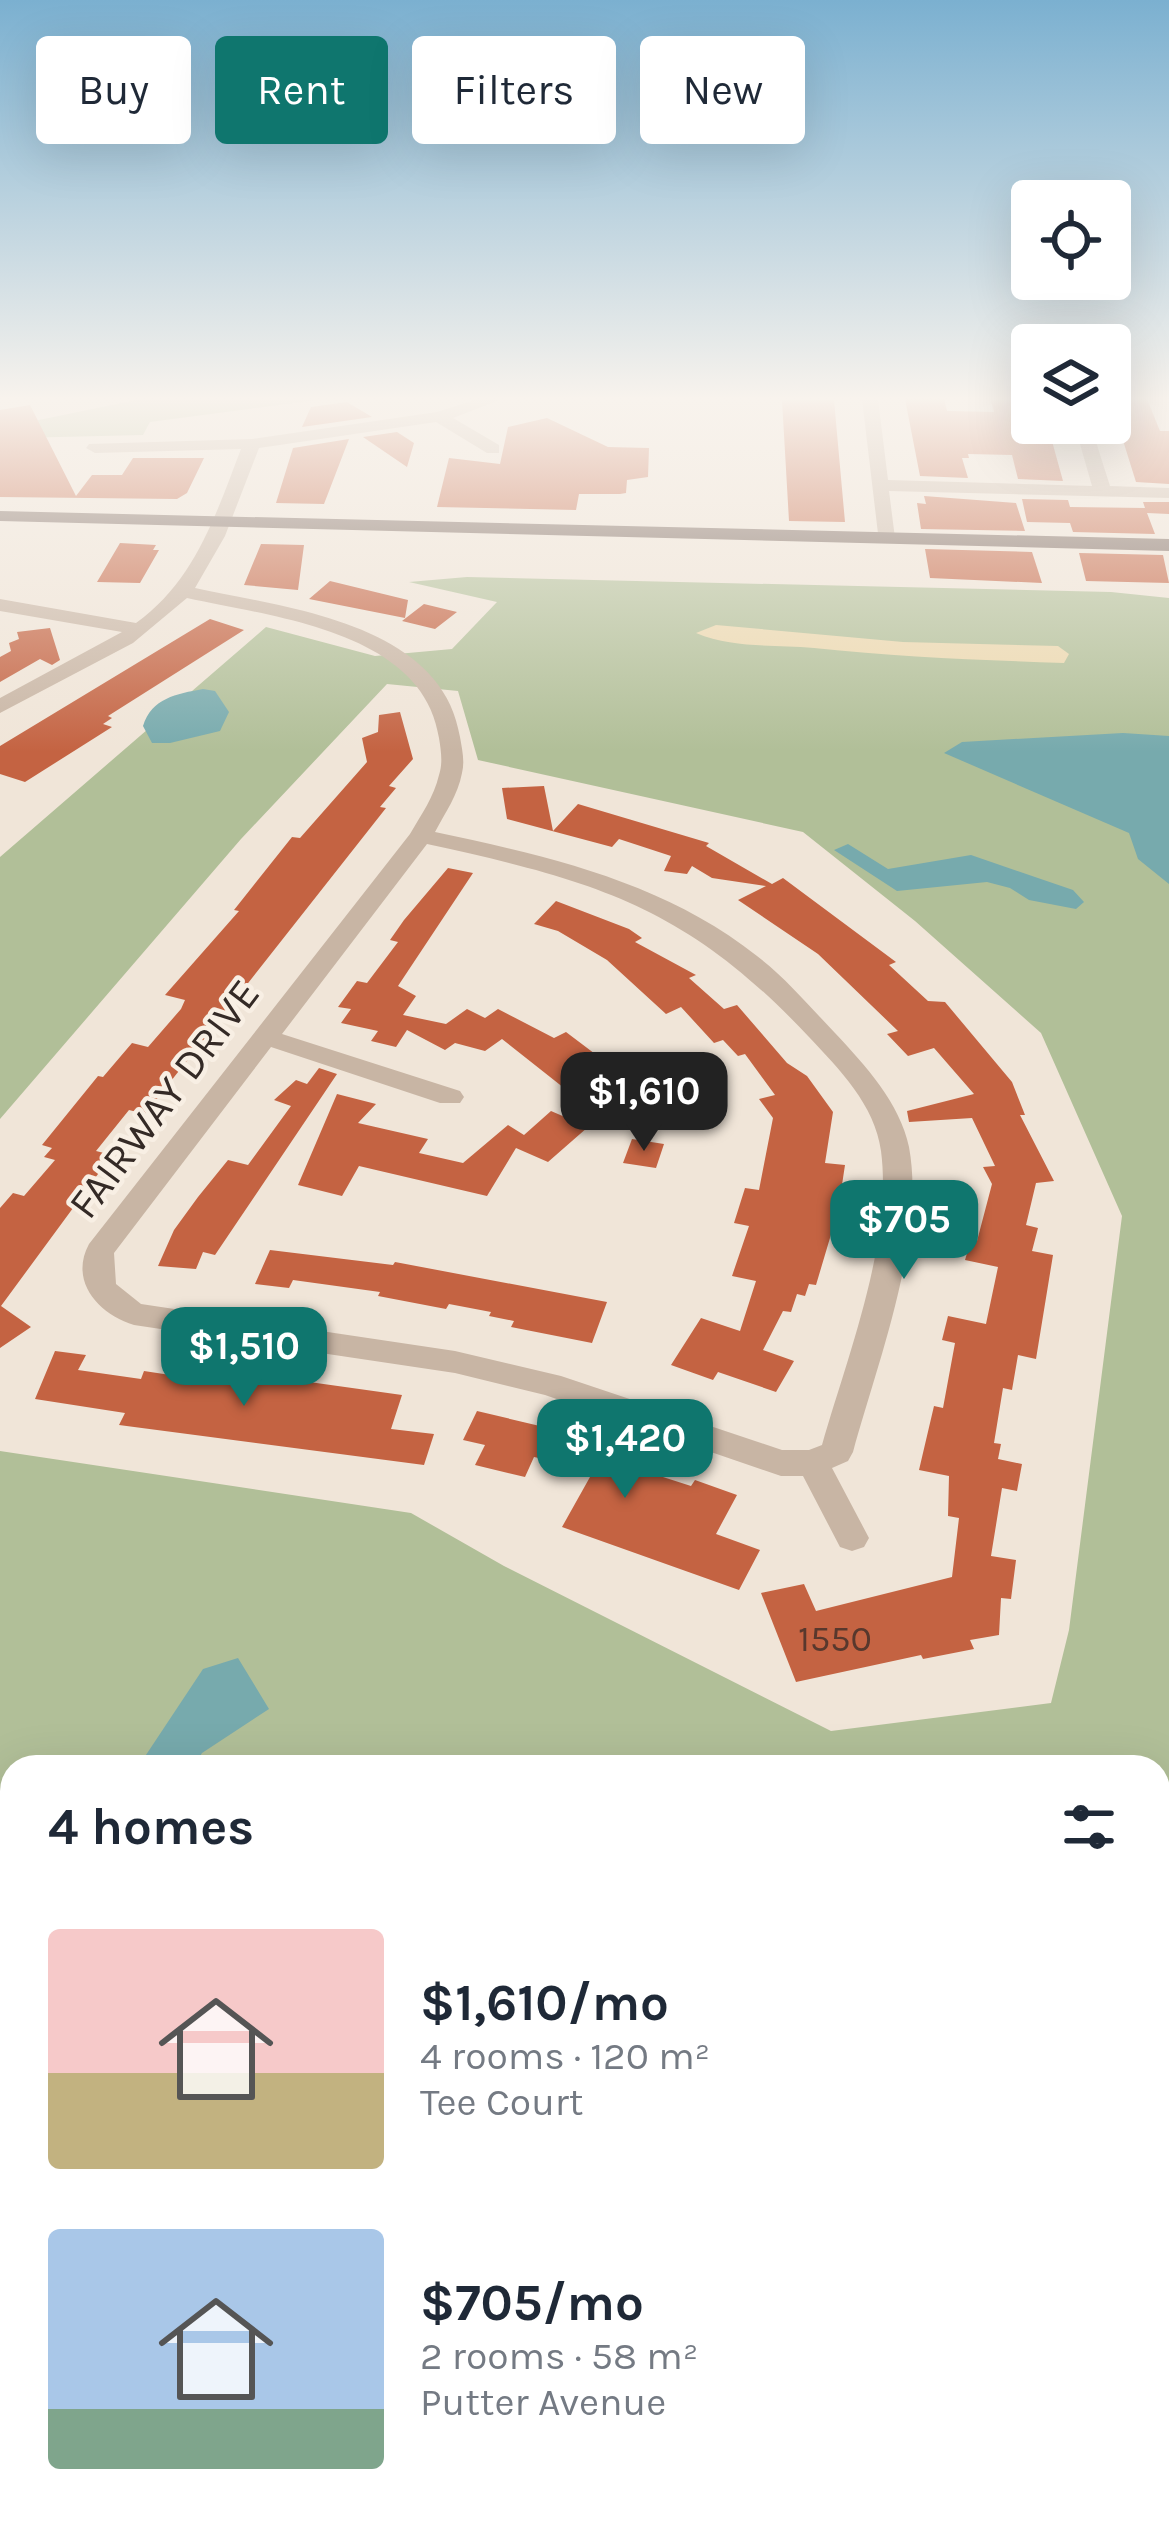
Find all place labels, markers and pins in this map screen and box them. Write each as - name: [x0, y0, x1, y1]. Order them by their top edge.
- pin: $1,610: [546, 1052, 742, 1154]
- pin: $705: [833, 1180, 975, 1282]
- pin: $1,510: [146, 1307, 342, 1409]
- pin: $1,420: [527, 1399, 723, 1501]

